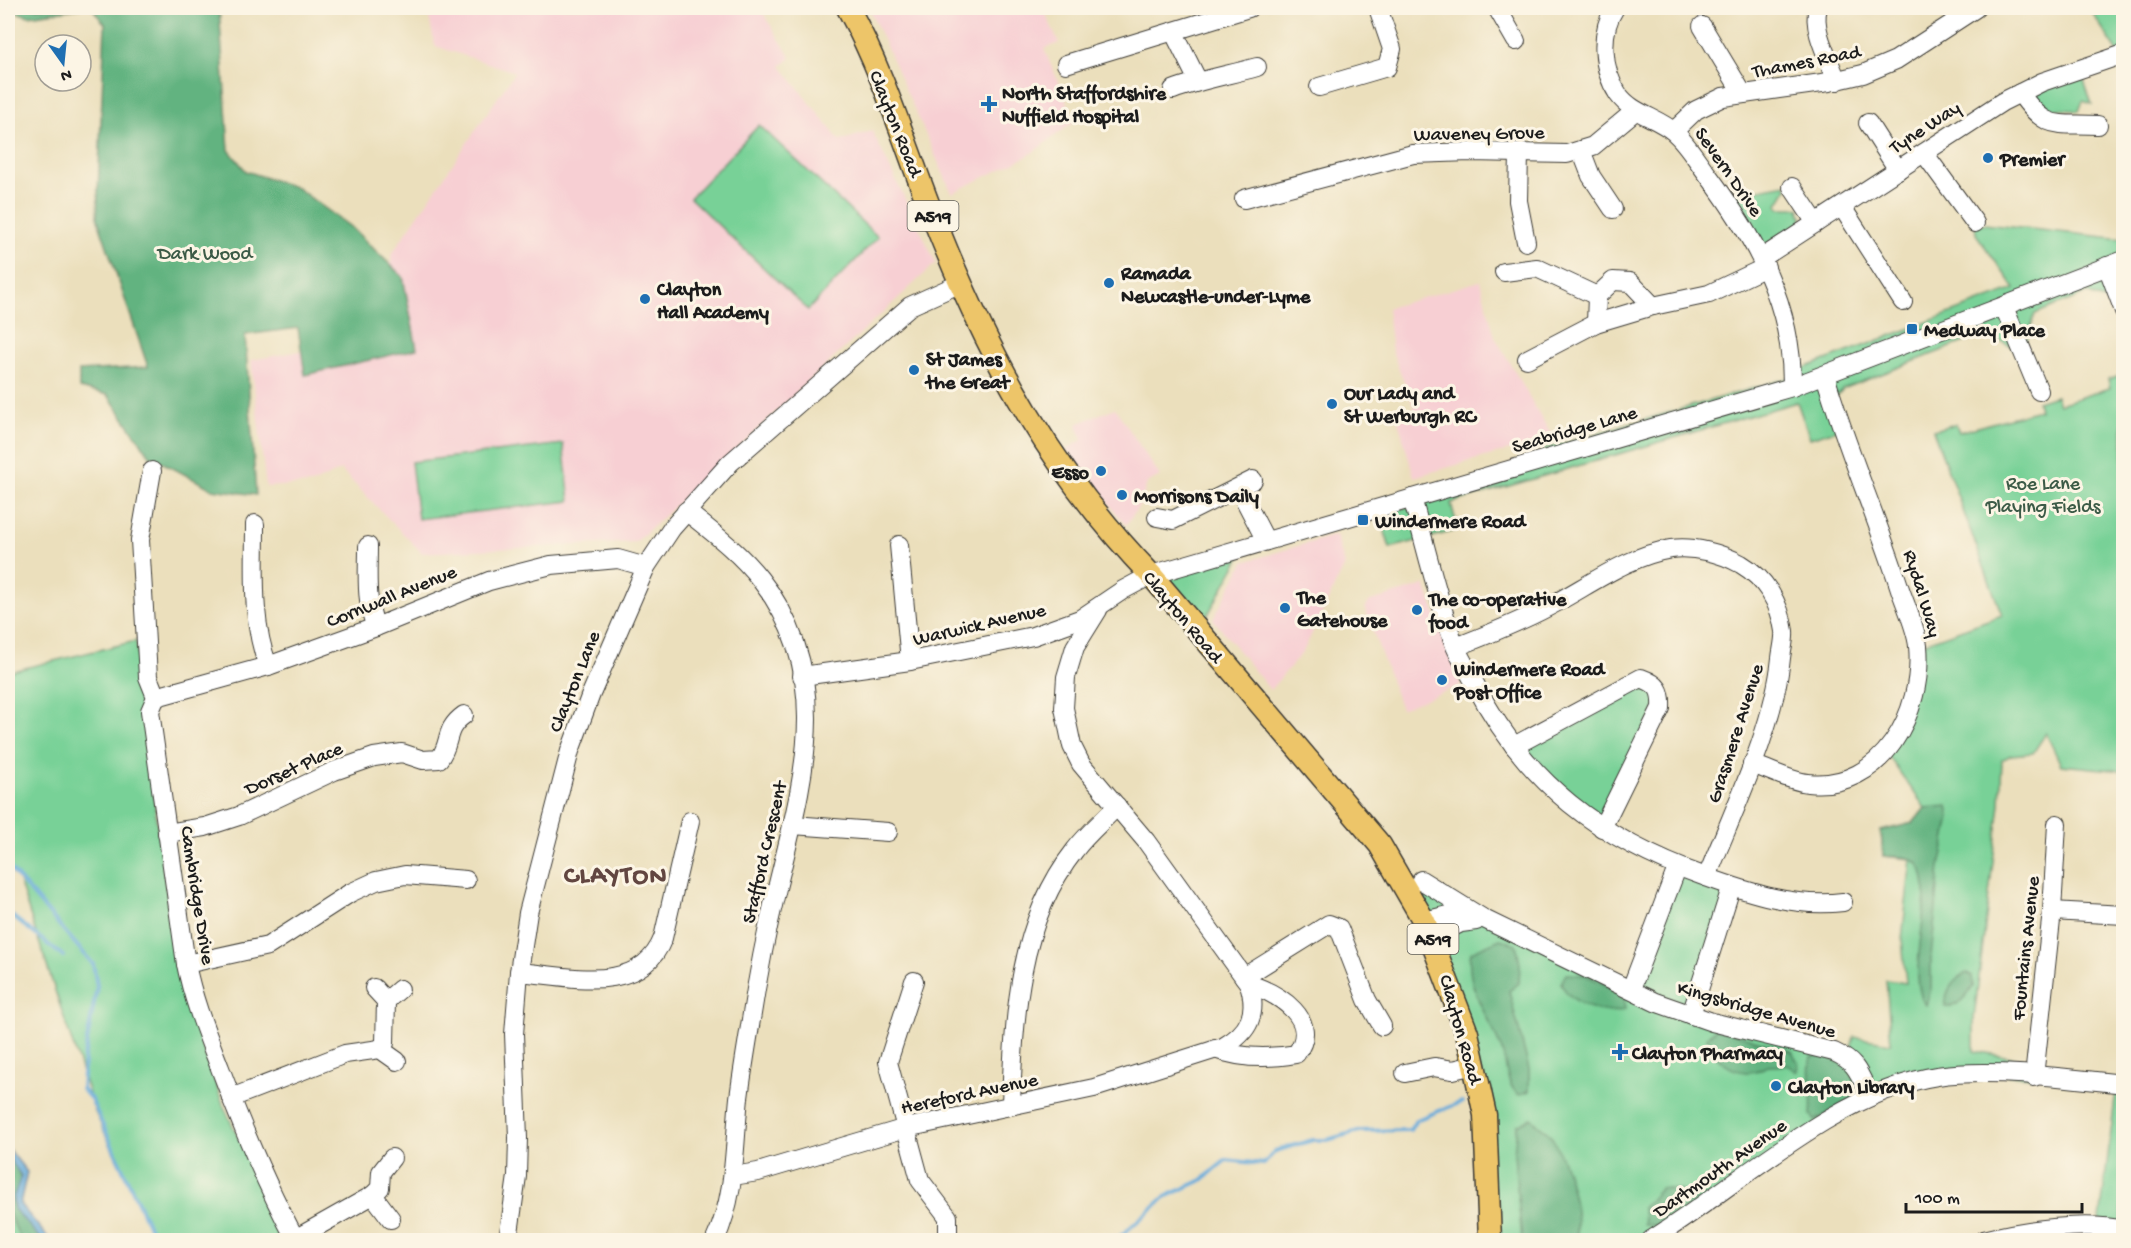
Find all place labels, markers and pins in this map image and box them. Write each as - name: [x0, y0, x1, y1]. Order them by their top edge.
- place label: North Staffordshire Nuffield Hospital: [1002, 84, 1167, 130]
- marker: North Staffordshire Nuffield Hospital: [980, 95, 998, 113]
- place label: Premier: [1999, 150, 2066, 173]
- marker: Premier: [1981, 151, 1995, 165]
- place label: Ramada Newcastle-under-Lyme: [1120, 264, 1311, 310]
- marker: Ramada Newcastle-under-Lyme: [1102, 276, 1116, 290]
- place label: Clayton Hall Academy: [656, 280, 769, 326]
- marker: Clayton Hall Academy: [638, 292, 652, 306]
- place label: Medway Place: [1924, 321, 2045, 344]
- marker: Medway Place: [1905, 322, 1919, 336]
- place label: St James the Great: [924, 350, 1011, 396]
- marker: St James the Great: [907, 363, 921, 377]
- place label: Our Lady and St Werburgh RC: [1344, 384, 1478, 430]
- marker: Our Lady and St Werburgh RC: [1325, 397, 1339, 411]
- place label: Esso: [1051, 463, 1090, 486]
- marker: Esso: [1094, 464, 1108, 478]
- place label: Morrisons Daily: [1134, 487, 1259, 510]
- marker: Morrisons Daily: [1115, 488, 1129, 502]
- place label: Windermere Road: [1374, 512, 1528, 535]
- marker: Windermere Road: [1356, 513, 1370, 527]
- place label: The Gatehouse: [1295, 588, 1388, 634]
- place label: The co-operative food: [1427, 590, 1567, 636]
- marker: The Gatehouse: [1278, 601, 1292, 615]
- marker: The co-operative food: [1410, 603, 1424, 617]
- place label: Windermere Road Post Office: [1453, 660, 1607, 706]
- marker: Windermere Road Post Office: [1435, 673, 1449, 687]
- place label: Clayton Pharmacy: [1631, 1044, 1783, 1067]
- marker: Clayton Pharmacy: [1613, 1045, 1627, 1059]
- place label: Clayton Library: [1787, 1078, 1914, 1101]
- marker: Clayton Library: [1769, 1079, 1783, 1093]

